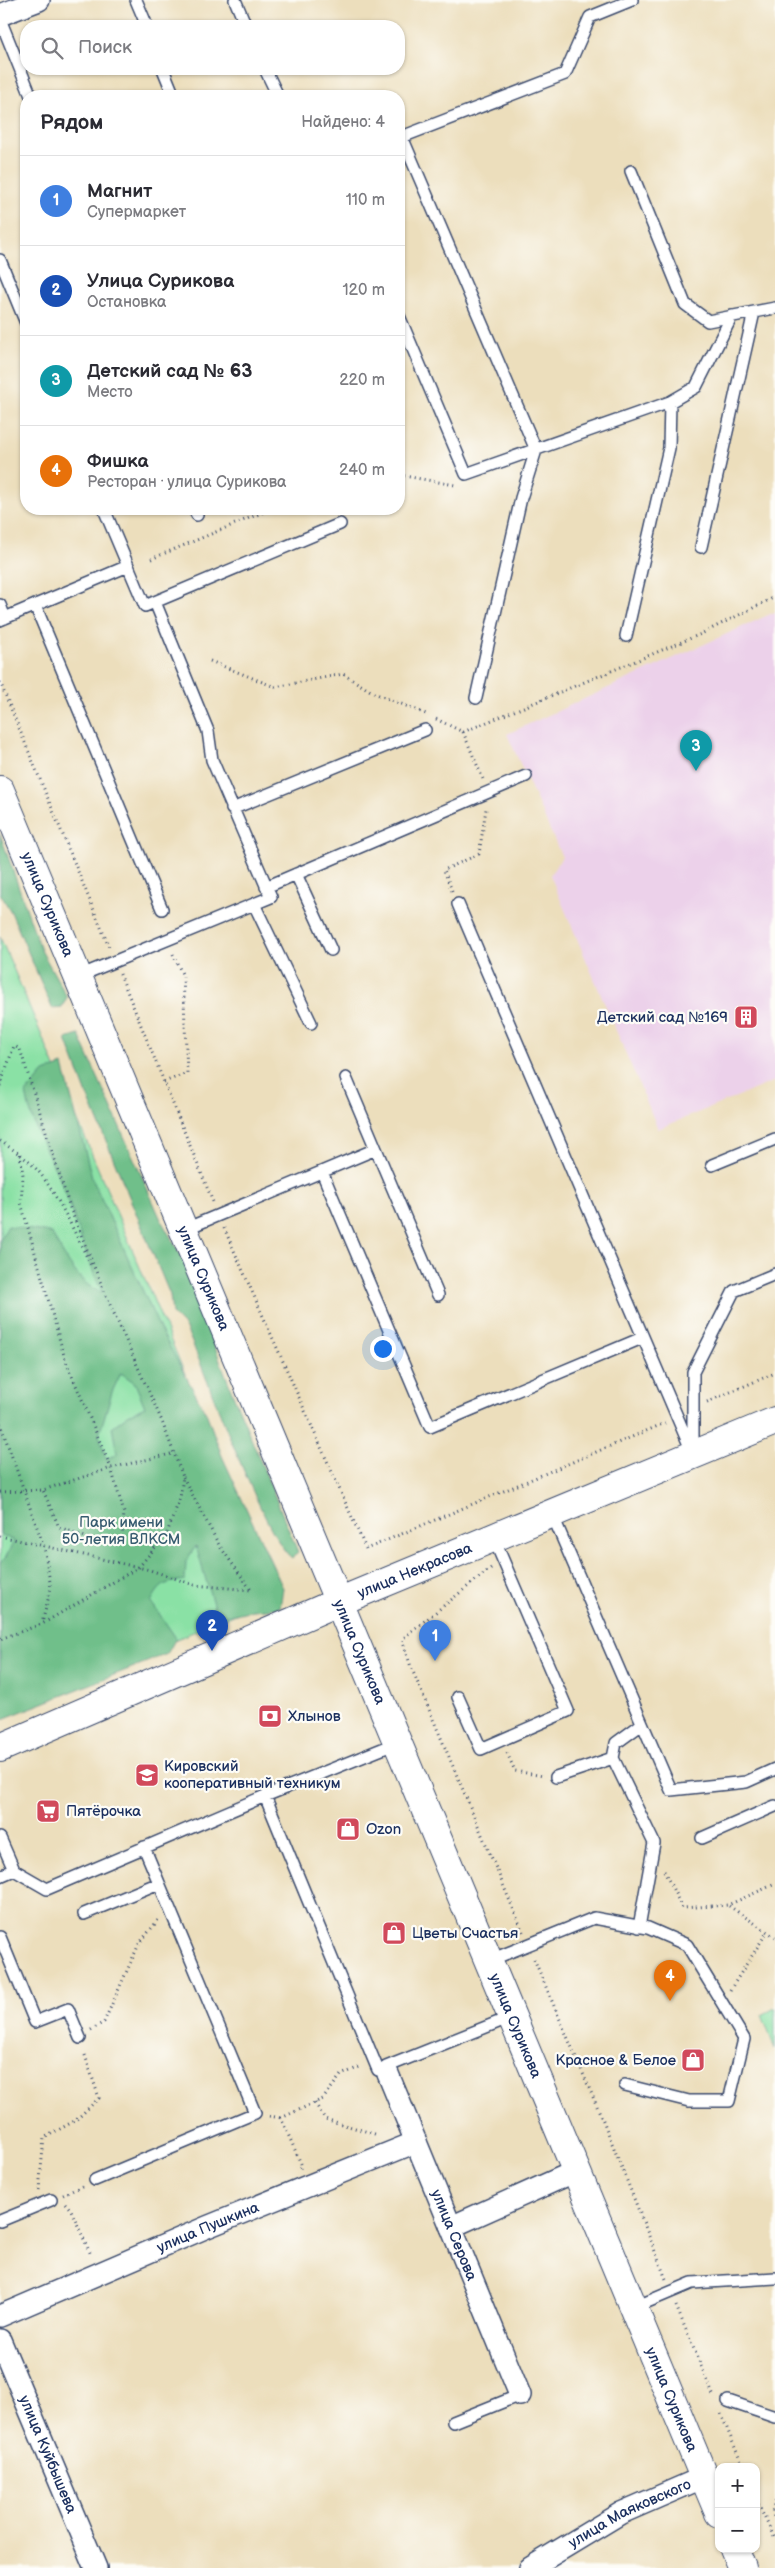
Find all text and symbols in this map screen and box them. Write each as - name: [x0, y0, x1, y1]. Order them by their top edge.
- search box: [20, 20, 405, 75]
- icon: search: [38, 34, 66, 62]
- text: Поиск: [78, 36, 132, 59]
- text: Рядом: [40, 110, 103, 135]
- text: Найдено: 4: [301, 113, 385, 132]
- text: Магнит: [87, 180, 152, 203]
- text: 1: [53, 191, 59, 210]
- text: 110 m: [346, 191, 385, 210]
- text: Супермаркет: [87, 203, 186, 222]
- text: Улица Сурикова: [87, 270, 234, 293]
- text: 2: [51, 281, 61, 300]
- text: 120 m: [342, 281, 385, 300]
- text: Остановка: [87, 293, 166, 312]
- text: Детский сад № 63: [87, 360, 252, 383]
- text: 3: [51, 371, 61, 390]
- text: 220 m: [339, 371, 385, 390]
- text: Место: [87, 383, 133, 402]
- text: Фишка: [87, 450, 148, 473]
- text: 4: [51, 461, 61, 480]
- text: 240 m: [339, 461, 385, 480]
- text: Ресторан · улица Сурикова: [87, 473, 287, 492]
- pin: 3: [680, 730, 712, 771]
- street label: улица Сурикова: [17, 849, 78, 960]
- building icon: Детский сад №169: [733, 1004, 759, 1030]
- place label: Детский сад №169: [597, 1008, 728, 1027]
- street label: улица Сурикова: [173, 1223, 234, 1334]
- your location: [370, 1336, 396, 1362]
- park label: Парк имени 50-летия ВЛКСМ: [62, 1513, 180, 1549]
- street label: улица Некрасова: [354, 1538, 475, 1603]
- street label: улица Сурикова: [329, 1597, 390, 1707]
- pin: 2: [196, 1610, 228, 1651]
- pin: 1: [419, 1620, 451, 1661]
- bank icon: Хлынов: [257, 1703, 283, 1729]
- place label: Хлынов: [288, 1707, 341, 1726]
- place label: Кировский кооперативный техникум: [164, 1757, 341, 1793]
- school or university icon: Кировский кооперативный техникум: [134, 1762, 160, 1788]
- supermarket icon: Пятёрочка: [35, 1798, 61, 1824]
- place label: Пятёрочка: [66, 1802, 141, 1821]
- shop icon: Ozon: [335, 1816, 361, 1842]
- place label: Ozon: [366, 1820, 401, 1839]
- shop icon: Цветы Счастья: [381, 1920, 407, 1946]
- place label: Цветы Счастья: [412, 1924, 518, 1943]
- pin: 4: [654, 1960, 686, 2001]
- street label: улица Сурикова: [485, 1970, 546, 2081]
- shop icon: Красное & Белое: [680, 2047, 706, 2073]
- place label: Красное & Белое: [555, 2051, 676, 2070]
- street label: улица Серова: [427, 2186, 481, 2284]
- street label: улица Пушкина: [154, 2197, 262, 2257]
- street label: улица Сурикова: [641, 2344, 702, 2455]
- street label: улица Куйбышева: [15, 2392, 81, 2516]
- map controls: [715, 2463, 760, 2553]
- button: +: [715, 2463, 760, 2508]
- street label: улица Маяковского: [565, 2474, 694, 2552]
- button: −: [715, 2508, 760, 2553]

